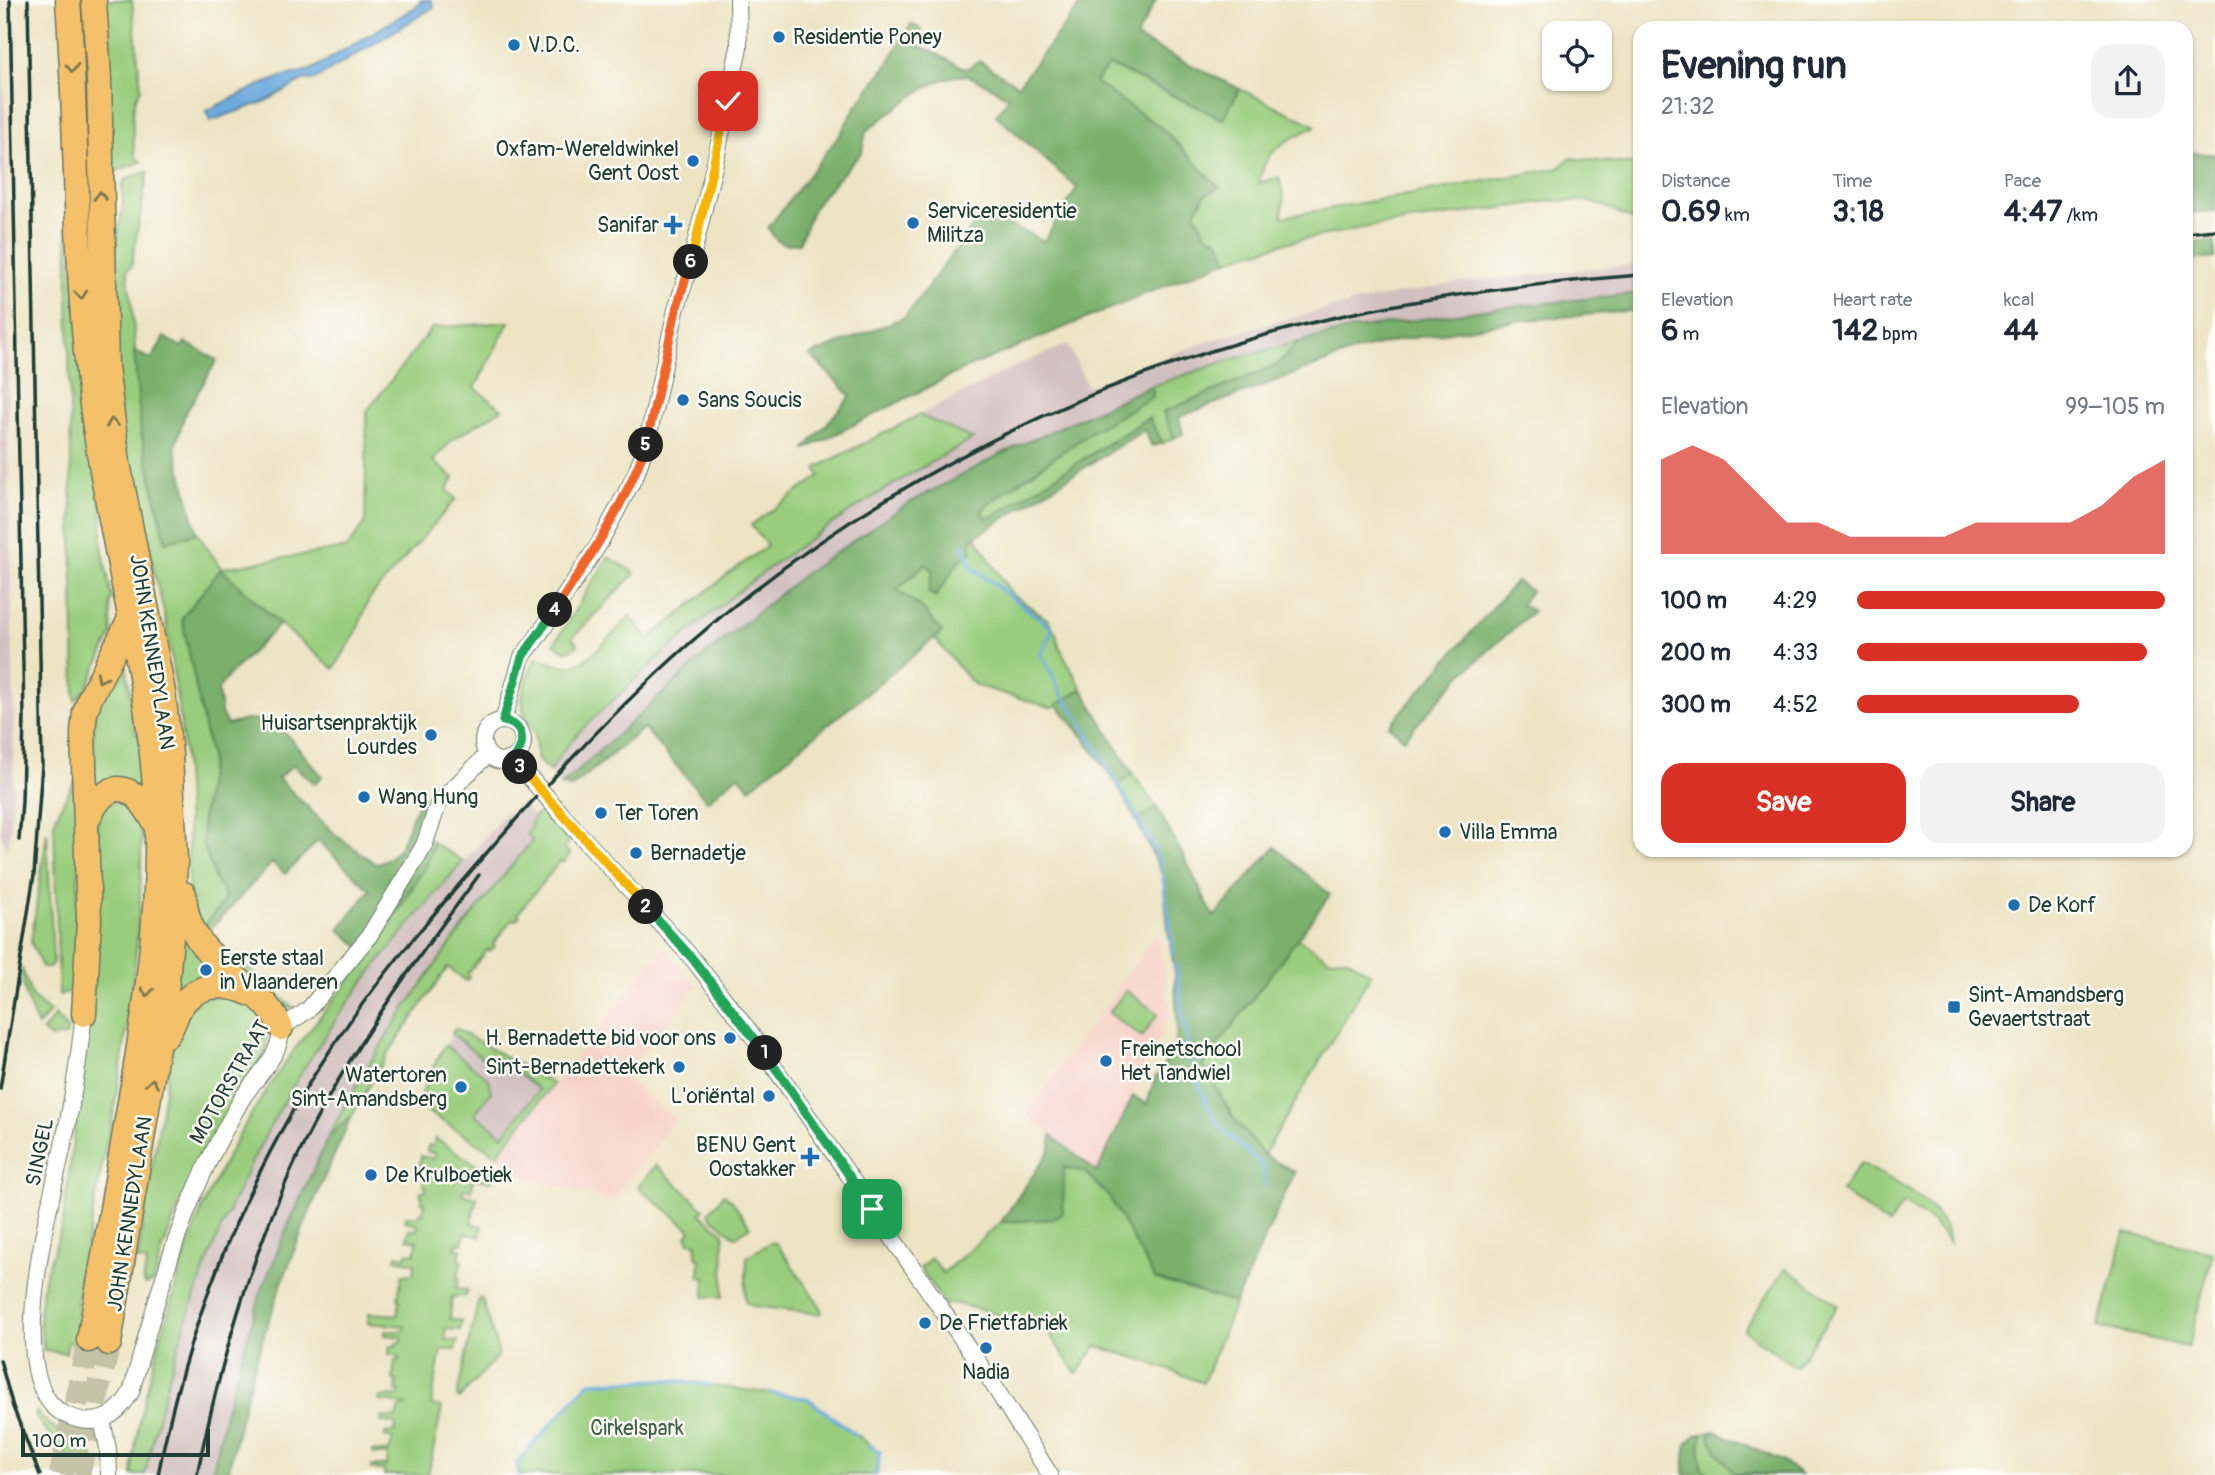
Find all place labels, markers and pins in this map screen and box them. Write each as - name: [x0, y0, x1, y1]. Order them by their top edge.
- place label: Residentie Poney: [793, 24, 942, 51]
- marker: Residentie Poney: [771, 29, 787, 45]
- place label: V.D.C.: [528, 32, 580, 59]
- marker: V.D.C.: [506, 37, 522, 53]
- pin: [698, 71, 758, 131]
- place label: Oxfam-Wereldwinkel Gent Oost: [495, 136, 680, 187]
- marker: Oxfam-Wereldwinkel Gent Oost: [685, 153, 701, 169]
- place label: Serviceresidentie Militza: [927, 198, 1077, 249]
- place label: Sanifar: [597, 212, 659, 239]
- marker: Serviceresidentie Militza: [905, 215, 921, 231]
- marker: Sanifar: [665, 217, 681, 233]
- pin: 6: [674, 244, 708, 280]
- place label: Sans Soucis: [697, 387, 802, 414]
- marker: Sans Soucis: [675, 392, 691, 408]
- pin: 5: [628, 428, 664, 462]
- pin: 4: [538, 592, 572, 628]
- place label: Huisartsenpraktijk Lourdes: [261, 710, 418, 761]
- marker: Huisartsenpraktijk Lourdes: [423, 727, 439, 743]
- pin: 3: [503, 750, 538, 784]
- place label: Wang Hung: [378, 784, 478, 811]
- marker: Wang Hung: [356, 789, 372, 805]
- place label: Ter Toren: [615, 800, 699, 827]
- marker: Ter Toren: [593, 805, 609, 821]
- place label: Villa Emma: [1459, 819, 1558, 846]
- marker: Villa Emma: [1437, 824, 1453, 840]
- place label: Bernadetje: [650, 840, 747, 867]
- marker: Bernadetje: [628, 845, 644, 861]
- pin: 2: [628, 890, 664, 925]
- place label: De Korf: [2028, 892, 2097, 919]
- marker: De Korf: [2006, 897, 2022, 913]
- place label: Eerste staal in Vlaanderen: [220, 945, 338, 996]
- marker: Eerste staal in Vlaanderen: [198, 962, 214, 978]
- place label: Sint-Amandsberg Gevaertstraat: [1968, 982, 2124, 1033]
- marker: Sint-Amandsberg Gevaertstraat: [1946, 999, 1962, 1015]
- place label: H. Bernadette bid voor ons: [485, 1025, 717, 1052]
- marker: H. Bernadette bid voor ons: [722, 1030, 738, 1046]
- pin: 1: [748, 1036, 782, 1070]
- place label: Freinetschool Het Tandwiel: [1120, 1036, 1242, 1087]
- marker: Freinetschool Het Tandwiel: [1098, 1053, 1114, 1069]
- place label: Sint-Bernadettekerk: [485, 1054, 665, 1081]
- marker: Sint-Bernadettekerk: [671, 1059, 687, 1075]
- place label: Watertoren Sint-Amandsberg: [291, 1062, 447, 1113]
- marker: Watertoren Sint-Amandsberg: [453, 1079, 469, 1095]
- place label: L'oriëntal: [670, 1083, 755, 1110]
- marker: L'oriëntal: [761, 1088, 777, 1104]
- place label: BENU Gent Oostakker: [696, 1132, 797, 1183]
- marker: BENU Gent Oostakker: [802, 1149, 818, 1165]
- place label: De Krulboetiek: [385, 1162, 512, 1189]
- marker: De Krulboetiek: [363, 1167, 379, 1183]
- pin: [842, 1179, 902, 1239]
- place label: De Frietfabriek: [939, 1310, 1068, 1337]
- marker: De Frietfabriek: [917, 1315, 933, 1331]
- marker: Nadia: [978, 1340, 994, 1356]
- place label: Nadia: [962, 1359, 1010, 1386]

